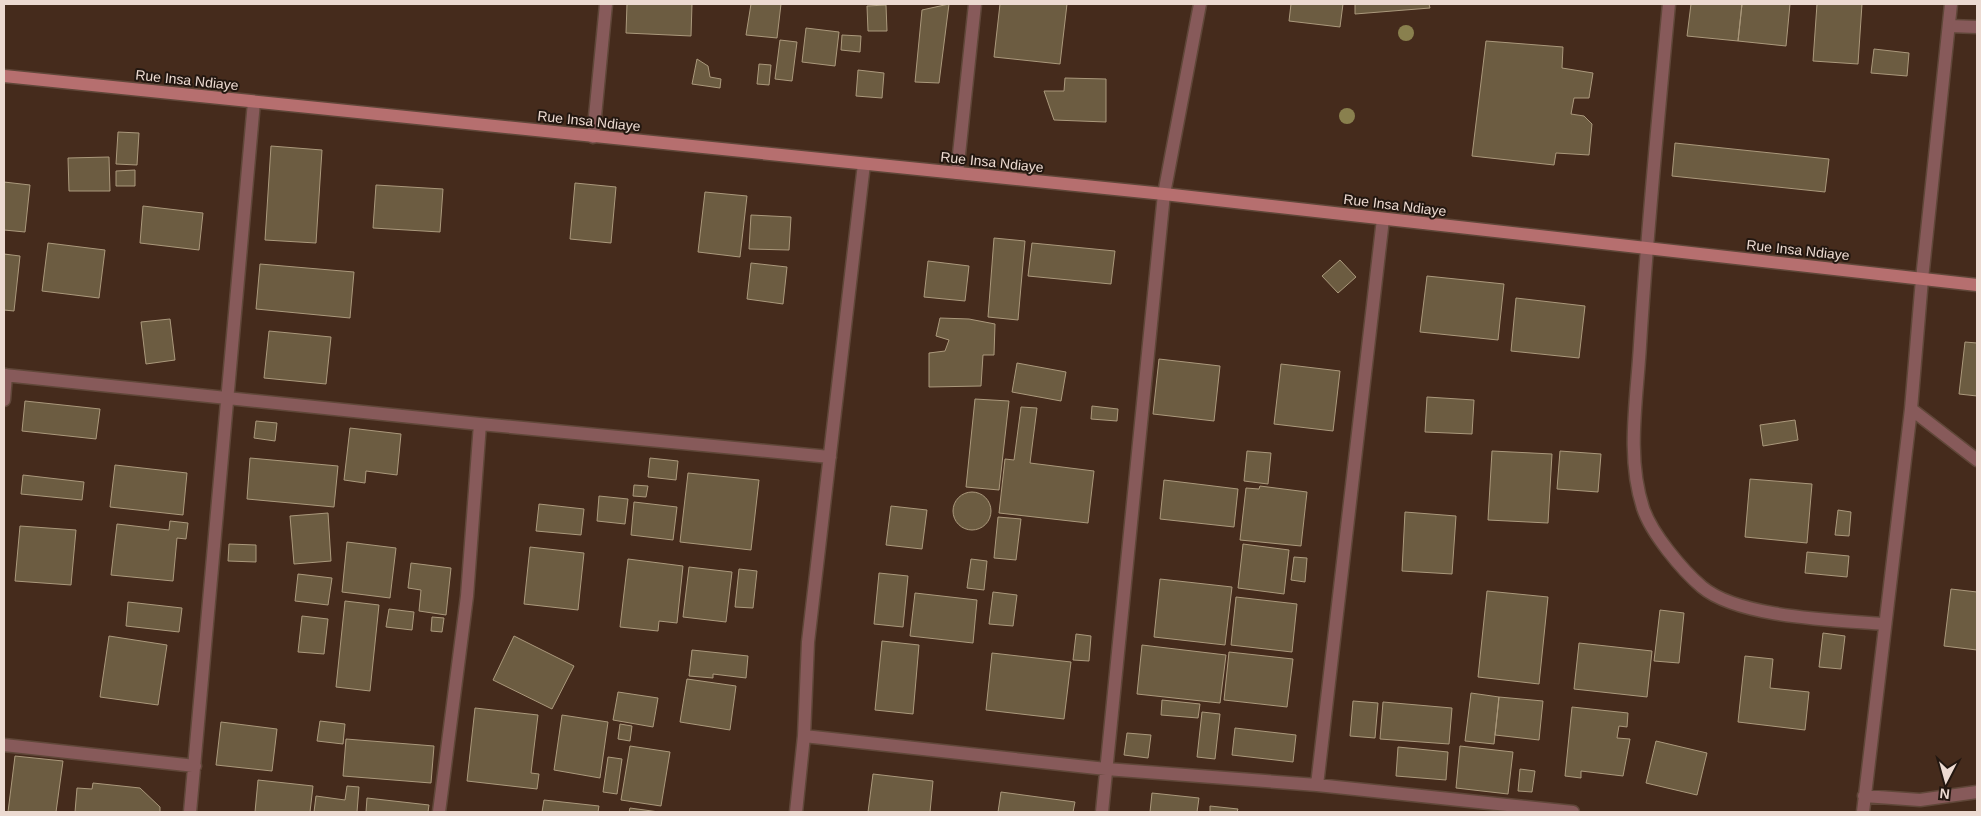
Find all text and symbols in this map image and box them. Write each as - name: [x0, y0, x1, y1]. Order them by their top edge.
- street label: Rue Insa Ndiaye: [135, 67, 240, 93]
- street label: Rue Insa Ndiaye: [537, 108, 642, 134]
- street label: Rue Insa Ndiaye: [940, 149, 1045, 175]
- street label: Rue Insa Ndiaye: [1343, 191, 1448, 219]
- street label: Rue Insa Ndiaye: [1746, 237, 1851, 263]
- north arrow: [1921, 756, 1971, 806]
- text: N: [1939, 785, 1951, 802]

